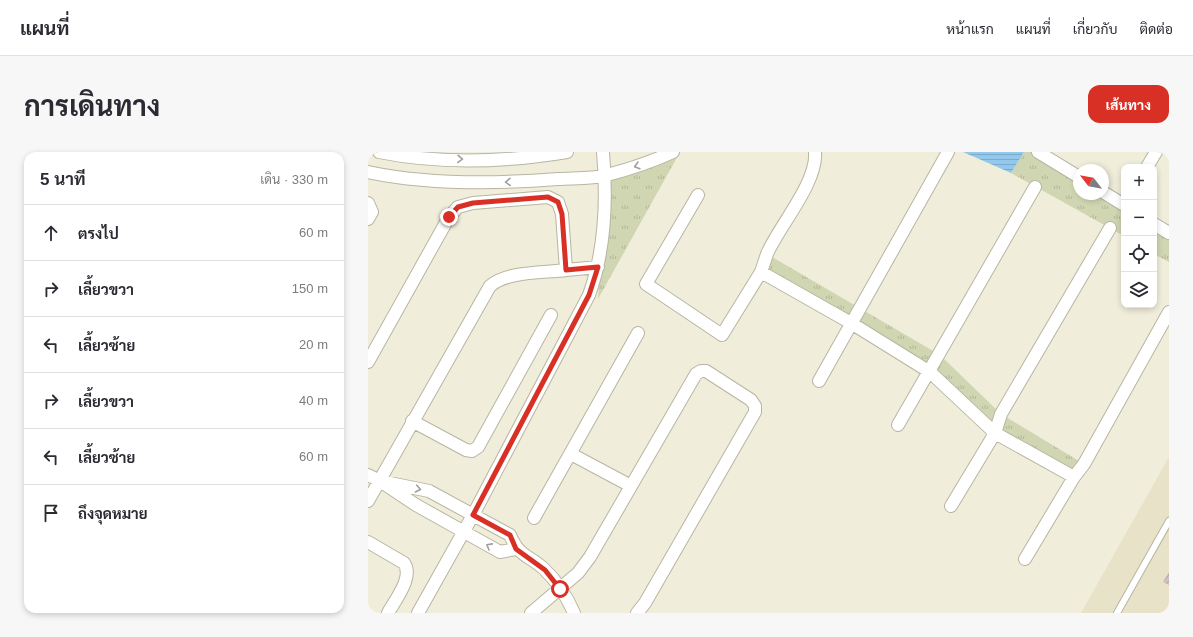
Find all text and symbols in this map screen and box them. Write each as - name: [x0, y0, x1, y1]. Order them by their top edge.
- text: แผนที่: [20, 18, 69, 39]
- text: หน้าแรก: [946, 21, 994, 37]
- text: แผนที่: [1016, 21, 1051, 37]
- text: เกี่ยวกับ: [1073, 21, 1117, 37]
- text: ติดต่อ: [1139, 21, 1173, 37]
- button: เส้นทาง: [1088, 85, 1169, 123]
- text: การเดินทาง: [24, 91, 160, 122]
- one-way arrow: [457, 155, 463, 163]
- one-way arrow: [633, 161, 640, 170]
- north arrow: [1073, 164, 1109, 200]
- map controls: [1121, 164, 1157, 308]
- button: +: [1121, 164, 1157, 200]
- text: 5 นาที: [40, 170, 85, 189]
- text: เดิน · 330 m: [260, 172, 328, 187]
- one-way arrow: [505, 178, 511, 186]
- button: −: [1121, 200, 1157, 236]
- route end: [440, 208, 458, 226]
- icon: ahead: [40, 222, 62, 244]
- text: ตรงไป: [78, 225, 119, 242]
- text: 60 m: [299, 225, 328, 240]
- button: locate: [1121, 236, 1157, 272]
- button: layers: [1121, 272, 1157, 308]
- icon: right: [40, 278, 62, 300]
- text: เลี้ยวขวา: [78, 281, 134, 298]
- text: 150 m: [292, 281, 328, 296]
- icon: left: [40, 334, 62, 356]
- text: เลี้ยวซ้าย: [78, 337, 135, 354]
- text: 20 m: [299, 337, 328, 352]
- icon: right: [40, 390, 62, 412]
- text: เลี้ยวขวา: [78, 393, 134, 410]
- text: 40 m: [299, 393, 328, 408]
- icon: left: [40, 446, 62, 468]
- text: เลี้ยวซ้าย: [78, 449, 135, 466]
- text: 60 m: [299, 449, 328, 464]
- one-way arrow: [415, 484, 421, 493]
- icon: arrive: [40, 502, 62, 524]
- text: ถึงจุดหมาย: [78, 505, 148, 522]
- one-way arrow: [486, 543, 493, 550]
- route start: [551, 580, 569, 598]

